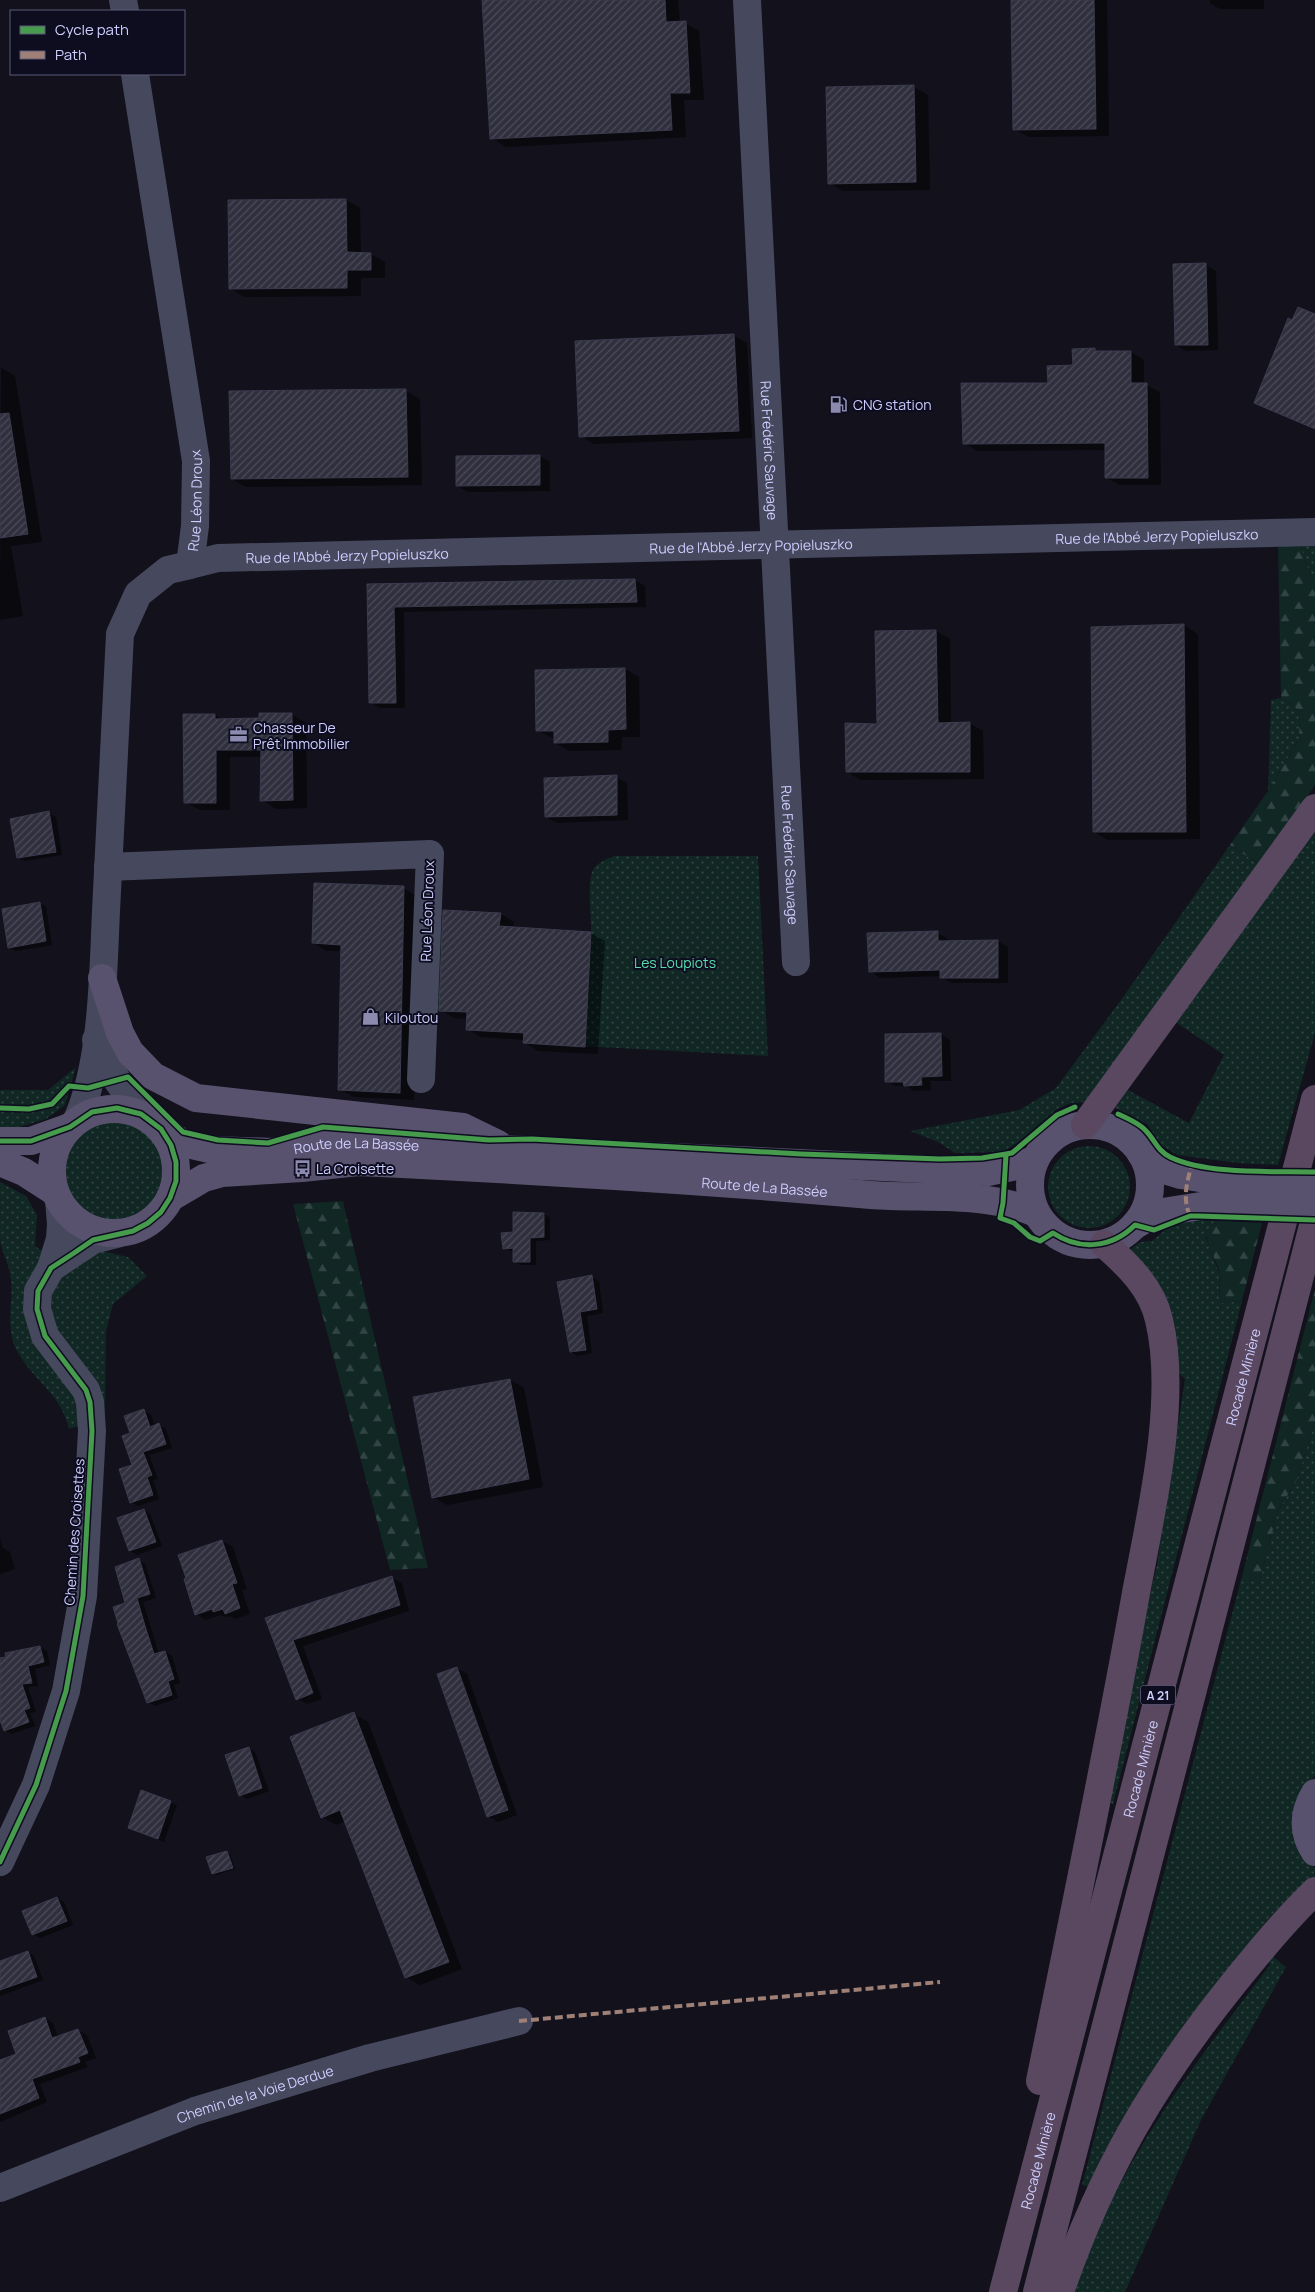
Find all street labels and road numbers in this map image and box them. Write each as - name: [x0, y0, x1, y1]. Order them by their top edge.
- street label: Rue Frédéric Sauvage: [757, 380, 783, 521]
- street label: Rue Léon Droux: [182, 448, 206, 552]
- street label: Rue de l'Abbé Jerzy Popieluszko: [1055, 524, 1259, 548]
- street label: Rue de l'Abbé Jerzy Popieluszko: [649, 533, 853, 557]
- street label: Rue de l'Abbé Jerzy Popieluszko: [245, 543, 449, 567]
- street label: Rue Frédéric Sauvage: [778, 785, 804, 925]
- street label: Rue Léon Droux: [416, 860, 438, 962]
- street label: Route de La Bassée: [292, 1132, 420, 1158]
- street label: Route de La Bassée: [701, 1172, 828, 1201]
- street label: Rocade Minière: [1221, 1326, 1264, 1427]
- street label: Chemin des Croisettes: [59, 1458, 89, 1606]
- road number: A 21: [1140, 1686, 1176, 1704]
- street label: Rocade Minière: [1118, 1718, 1162, 1819]
- street label: Chemin de la Voie Derdue: [174, 2060, 336, 2127]
- street label: Rocade Minière: [1016, 2110, 1059, 2211]

